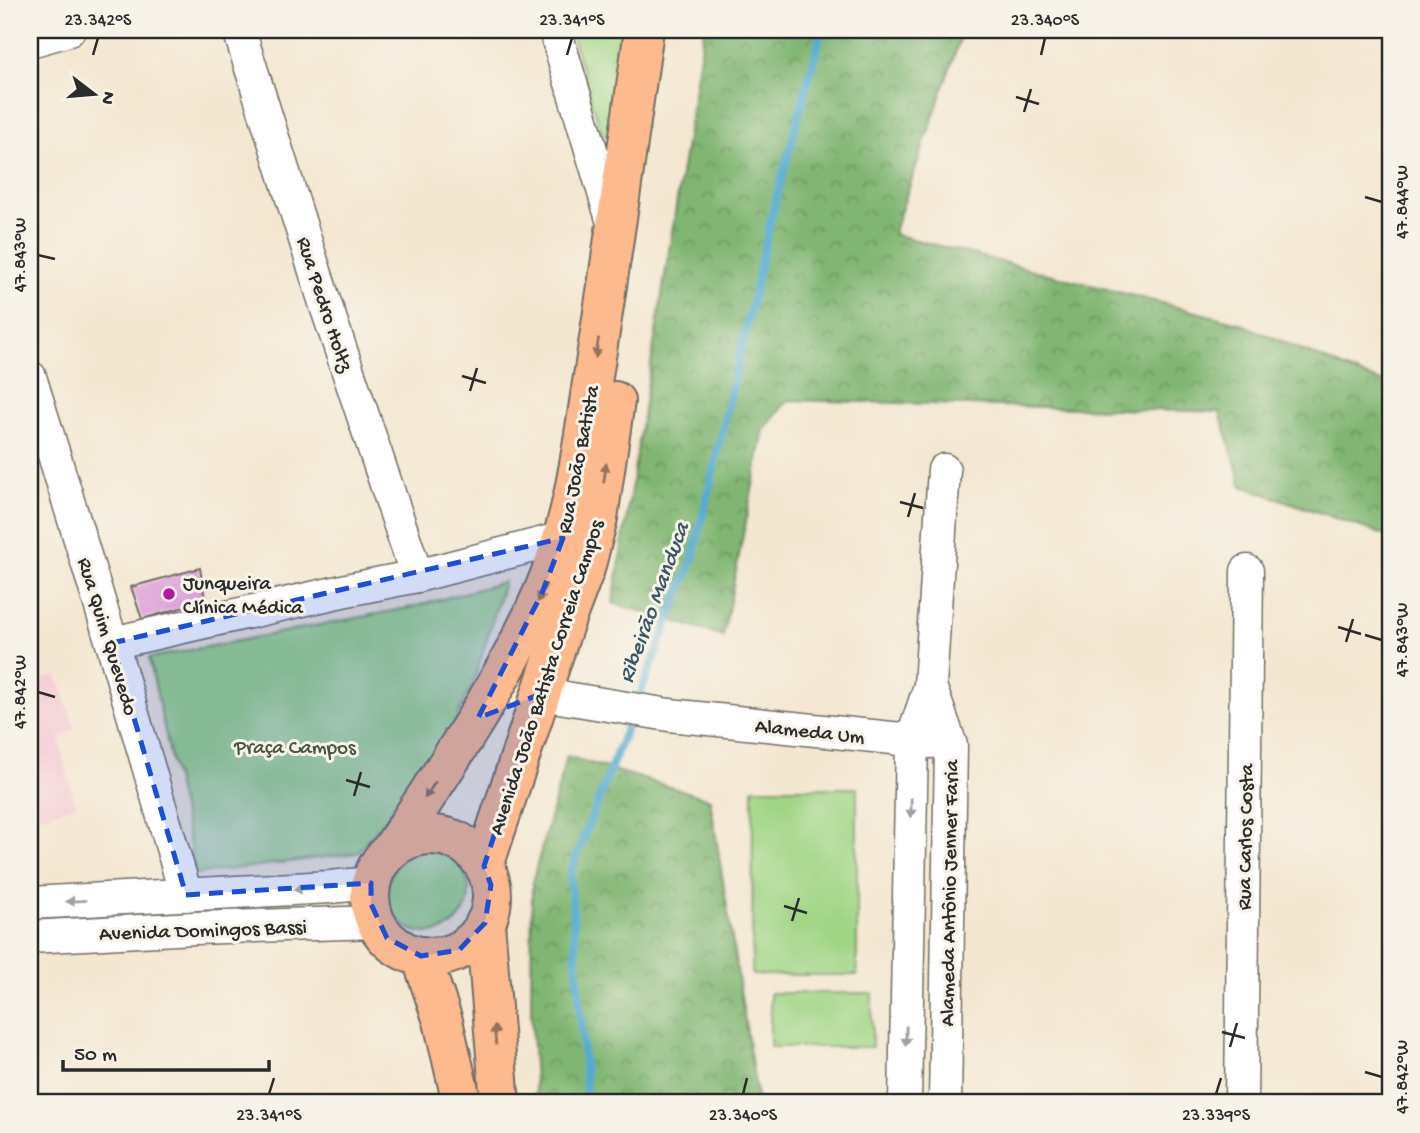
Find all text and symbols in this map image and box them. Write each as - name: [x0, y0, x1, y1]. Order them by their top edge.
- text: 23.342°S: [65, 11, 132, 32]
- text: 23.341°S: [539, 11, 605, 32]
- text: 23.340°S: [1011, 11, 1080, 32]
- north arrow: [60, 60, 130, 130]
- text: N: [94, 89, 120, 107]
- text: 47.844°W: [1393, 165, 1414, 239]
- text: 47.843°W: [11, 218, 32, 292]
- street label: Rua Pedro Holtz: [289, 234, 357, 377]
- one-way arrow: [591, 337, 602, 359]
- street label: Rua João Batista: [554, 382, 607, 536]
- one-way arrow: [600, 462, 611, 484]
- street label: Avenida João Batista Correia Campos: [485, 516, 612, 839]
- water label: Ribeirão Manduca: [614, 518, 697, 687]
- street label: Rua Quim Quevedo: [70, 555, 142, 719]
- place label: Junqueira Clínica Médica: [183, 573, 304, 622]
- one-way arrow: [536, 583, 548, 603]
- marker: Junqueira Clínica Médica: [161, 586, 177, 602]
- text: 47.843°W: [1393, 603, 1414, 677]
- text: 47.842°W: [11, 655, 32, 729]
- street label: Alameda Um: [753, 715, 866, 752]
- park label: Praça Campos: [233, 737, 357, 762]
- street label: Alameda Antônio Jenner Faria: [937, 758, 966, 1027]
- street label: Rua Carlos Costa: [1234, 762, 1261, 910]
- one-way arrow: [423, 781, 436, 800]
- one-way arrow: [905, 798, 917, 820]
- one-way arrow: [292, 884, 314, 895]
- one-way arrow: [65, 896, 87, 907]
- street label: Avenida Domingos Bassi: [99, 916, 307, 949]
- one-way arrow: [489, 1024, 500, 1046]
- one-way arrow: [901, 1025, 912, 1047]
- scale bar: [63, 1028, 270, 1072]
- text: 47.842°W: [1393, 1040, 1414, 1114]
- text: 50 m: [74, 1044, 117, 1069]
- text: 23.341°S: [236, 1106, 302, 1127]
- text: 23.340°S: [709, 1106, 778, 1127]
- text: 23.339°S: [1182, 1106, 1251, 1127]

